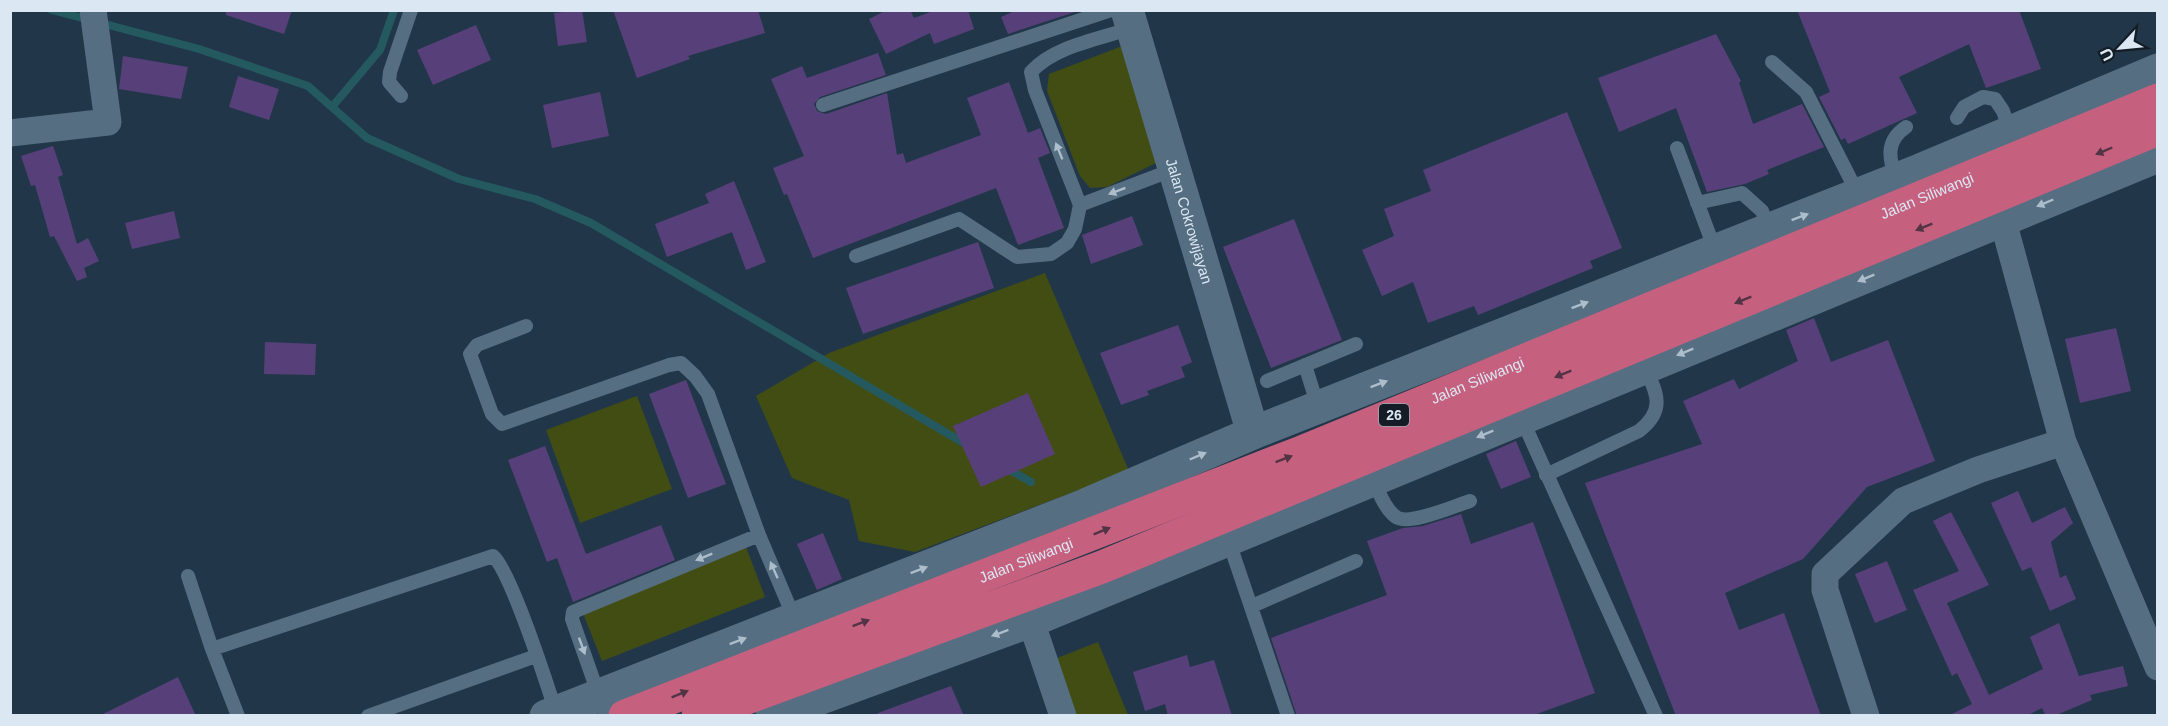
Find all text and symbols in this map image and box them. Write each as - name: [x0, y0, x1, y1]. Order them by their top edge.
- north arrow: [2090, 18, 2150, 78]
- text: U: [2097, 45, 2117, 63]
- one-way arrow: [1054, 141, 1064, 159]
- one-way arrow: [2094, 146, 2112, 156]
- street label: Jalan Cokrowijayan: [1163, 156, 1217, 286]
- street label: Jalan Siliwangi: [1877, 168, 1976, 222]
- one-way arrow: [1108, 187, 1126, 197]
- one-way arrow: [2036, 198, 2054, 208]
- one-way arrow: [1791, 212, 1809, 221]
- one-way arrow: [1915, 223, 1933, 232]
- one-way arrow: [1856, 273, 1874, 283]
- one-way arrow: [1734, 295, 1752, 305]
- one-way arrow: [1571, 300, 1589, 310]
- one-way arrow: [1676, 348, 1694, 357]
- street label: Jalan Siliwangi: [1428, 353, 1526, 407]
- one-way arrow: [1553, 369, 1571, 379]
- one-way arrow: [1370, 379, 1388, 388]
- road number: 26: [1379, 404, 1409, 426]
- one-way arrow: [1476, 430, 1494, 439]
- one-way arrow: [1189, 451, 1207, 461]
- one-way arrow: [1275, 454, 1293, 463]
- one-way arrow: [1094, 526, 1112, 536]
- street label: Jalan Siliwangi: [976, 534, 1075, 586]
- one-way arrow: [695, 552, 713, 562]
- one-way arrow: [769, 560, 779, 578]
- one-way arrow: [910, 565, 928, 574]
- one-way arrow: [853, 618, 871, 628]
- one-way arrow: [990, 628, 1008, 638]
- one-way arrow: [729, 636, 747, 646]
- one-way arrow: [577, 638, 587, 656]
- one-way arrow: [671, 689, 689, 698]

